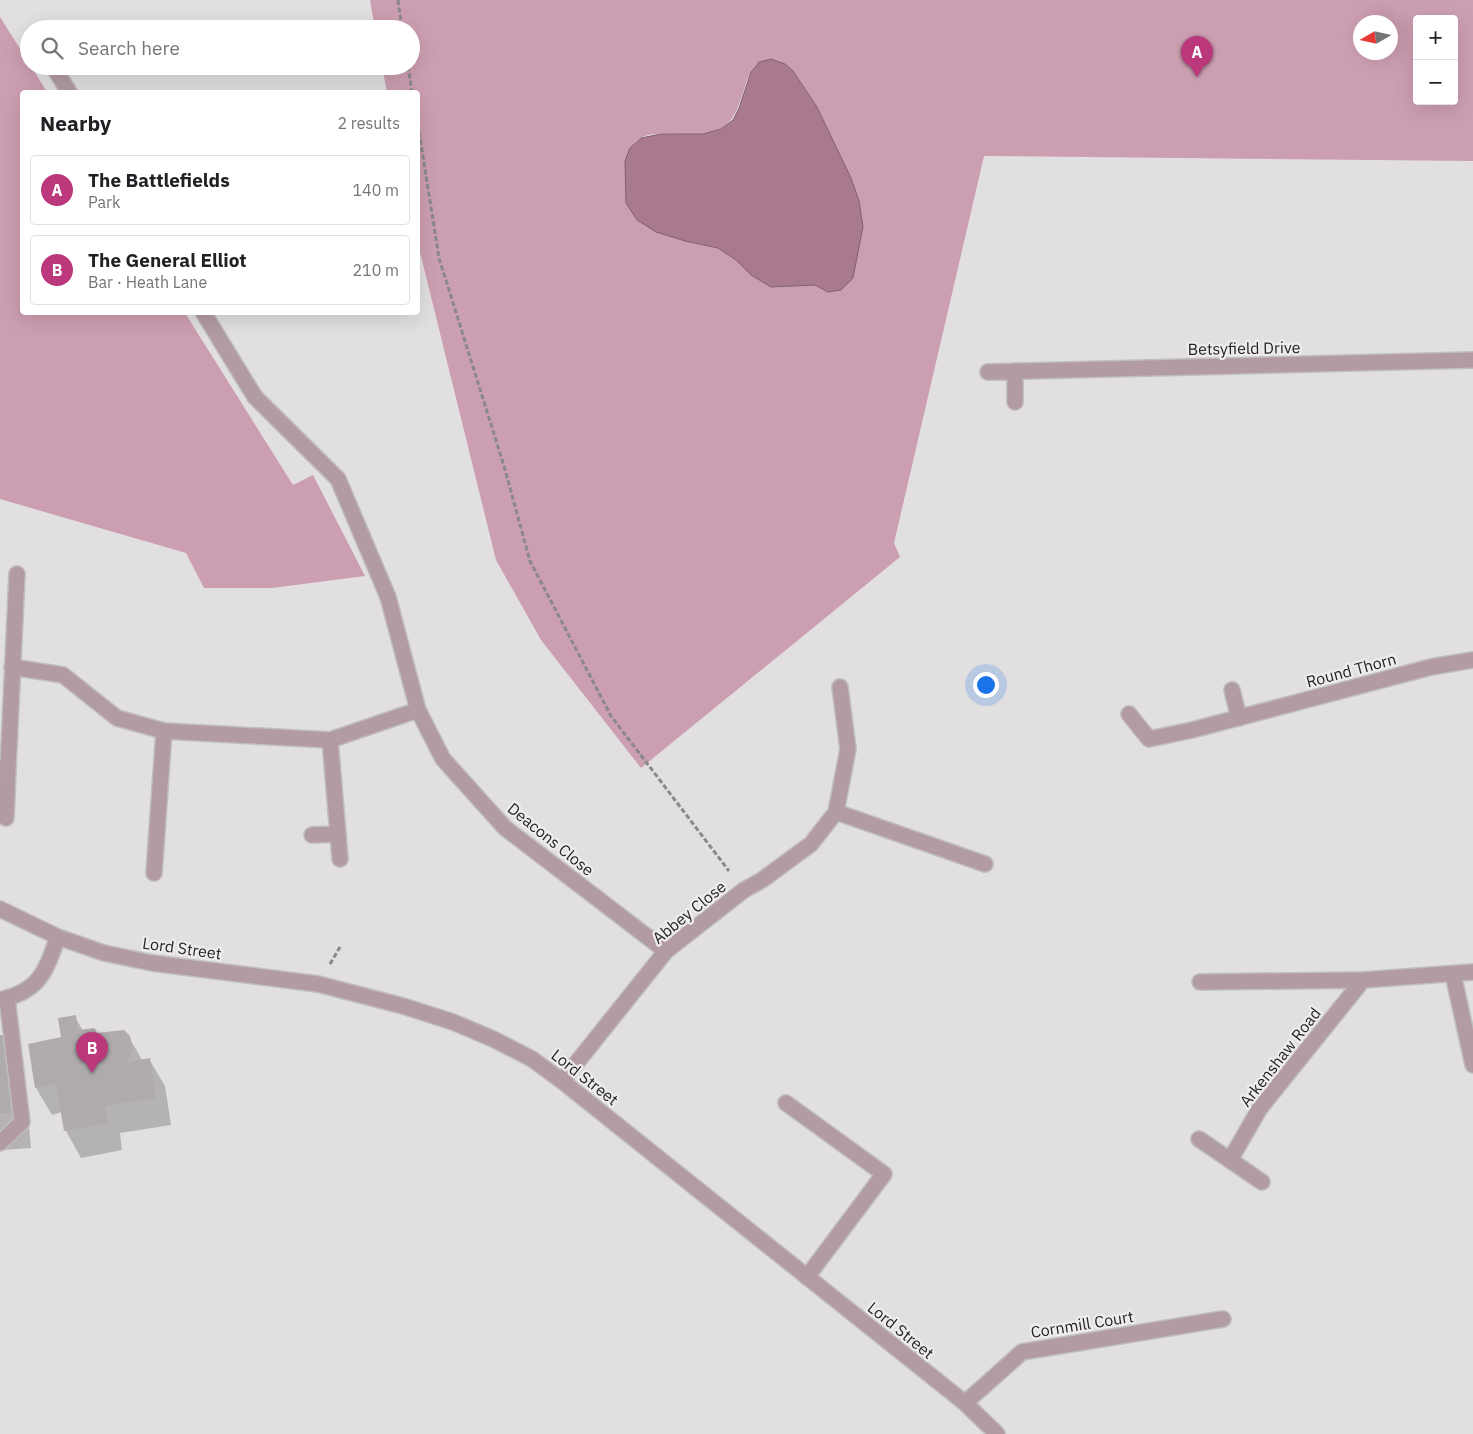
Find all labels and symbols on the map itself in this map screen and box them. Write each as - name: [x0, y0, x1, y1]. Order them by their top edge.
- north arrow: [1353, 15, 1398, 60]
- pin: A: [1181, 36, 1213, 77]
- street label: Betsyfield Drive: [1187, 337, 1301, 359]
- street label: Round Thorn: [1304, 648, 1398, 692]
- your location: [973, 672, 999, 698]
- street label: Deacons Close: [504, 798, 598, 880]
- street label: Abbey Close: [648, 876, 730, 948]
- street label: Lord Street: [141, 933, 223, 963]
- street label: Arkenshaw Road: [1235, 1003, 1325, 1111]
- pin: B: [76, 1032, 108, 1073]
- street label: Lord Street: [548, 1045, 622, 1109]
- street label: Lord Street: [864, 1297, 938, 1363]
- street label: Cornmill Court: [1029, 1306, 1135, 1342]

